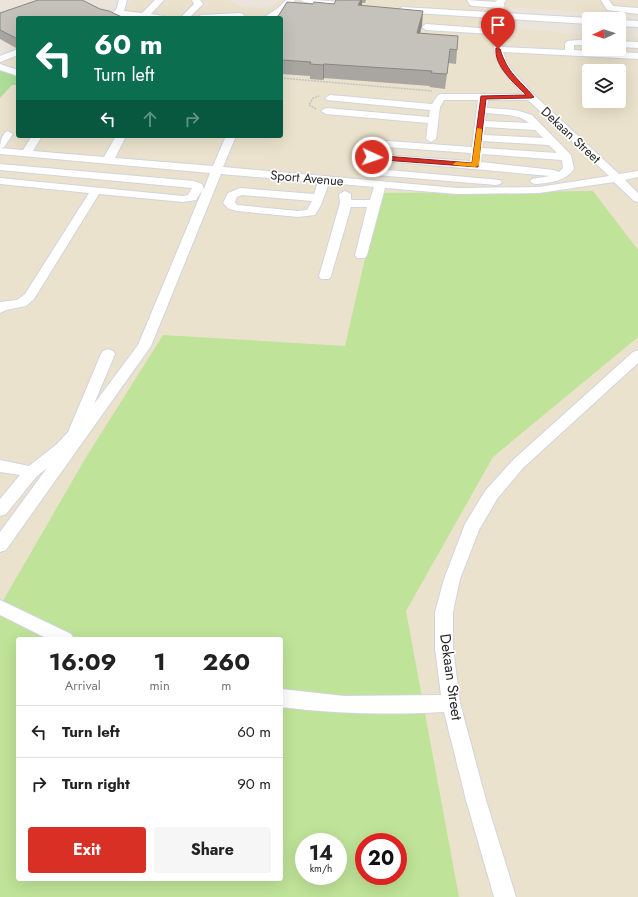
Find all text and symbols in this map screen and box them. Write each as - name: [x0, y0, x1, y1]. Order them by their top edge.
- pin: [481, 8, 515, 49]
- north arrow: [582, 12, 626, 56]
- map controls: [582, 12, 626, 108]
- icon: arrive: [487, 14, 509, 36]
- text: 60 m: [94, 24, 163, 65]
- icon: left: [28, 32, 80, 84]
- text: Turn left: [94, 62, 154, 88]
- button: layers: [582, 64, 626, 108]
- street label: Dekaan Street: [537, 102, 606, 168]
- icon: left: [97, 108, 119, 130]
- icon: ahead: [139, 108, 161, 130]
- icon: right: [181, 108, 203, 130]
- position arrow: [351, 136, 393, 178]
- street label: Sport Avenue: [270, 165, 345, 191]
- street label: Dekaan Street: [434, 632, 468, 722]
- text: 16:09: [49, 644, 117, 679]
- text: 1: [153, 644, 166, 679]
- text: 260: [203, 644, 250, 679]
- text: Arrival: [65, 676, 101, 695]
- text: min: [149, 676, 170, 695]
- text: m: [221, 676, 231, 695]
- icon: left: [28, 721, 50, 743]
- text: Turn left: [62, 721, 120, 743]
- text: 60 m: [237, 721, 271, 743]
- icon: right: [28, 773, 50, 795]
- text: Turn right: [62, 773, 130, 795]
- text: 90 m: [237, 773, 271, 795]
- button: Exit: [28, 827, 146, 873]
- button: Share: [154, 827, 271, 873]
- speed limit sign: 20: [355, 833, 407, 885]
- text: 14: [309, 839, 333, 868]
- text: km/h: [310, 861, 332, 876]

